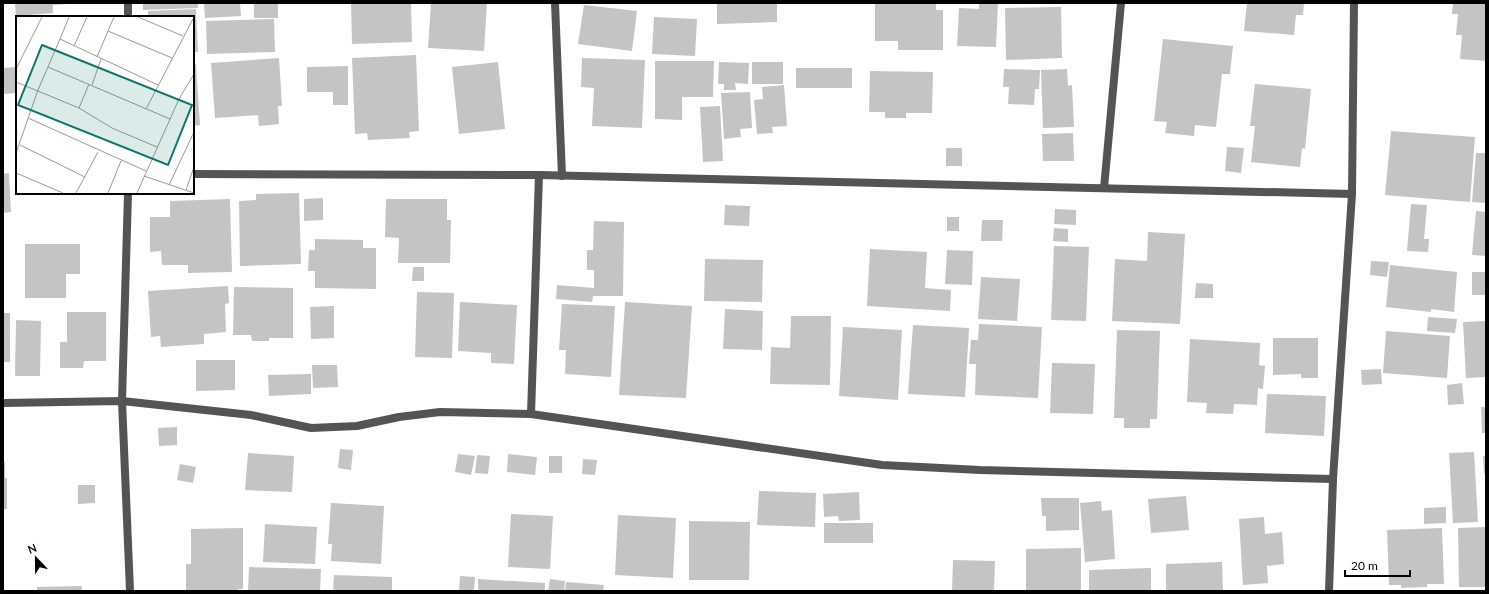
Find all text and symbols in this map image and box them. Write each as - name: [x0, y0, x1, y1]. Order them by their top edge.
- inset map: [16, 16, 194, 194]
- north arrow: [16, 538, 56, 578]
- text: N: [26, 541, 38, 556]
- scale bar: [1345, 552, 1410, 578]
- text: 20 m: [1351, 558, 1378, 573]

